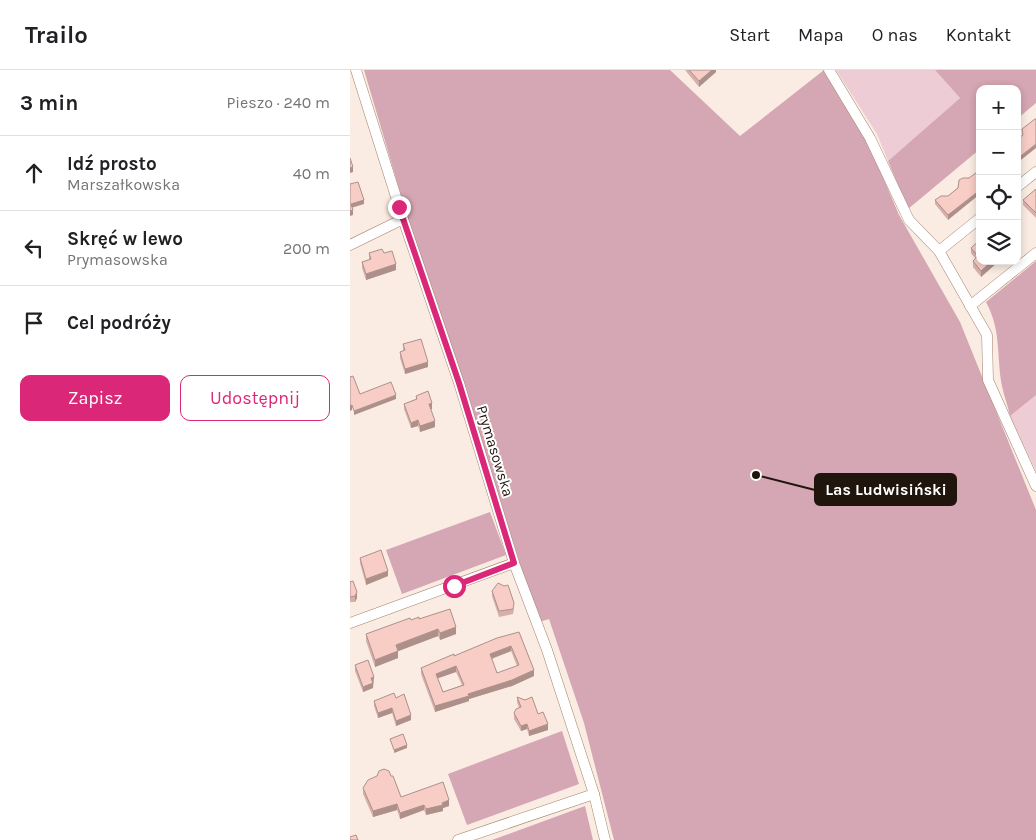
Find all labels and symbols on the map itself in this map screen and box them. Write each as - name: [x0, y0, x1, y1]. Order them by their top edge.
- route end: [388, 196, 411, 219]
- street label: Prymasowska: [473, 403, 517, 499]
- callout: Las Ludwisiński: [815, 474, 956, 505]
- text: Las Ludwisiński: [825, 480, 947, 499]
- route start: [443, 575, 466, 598]

